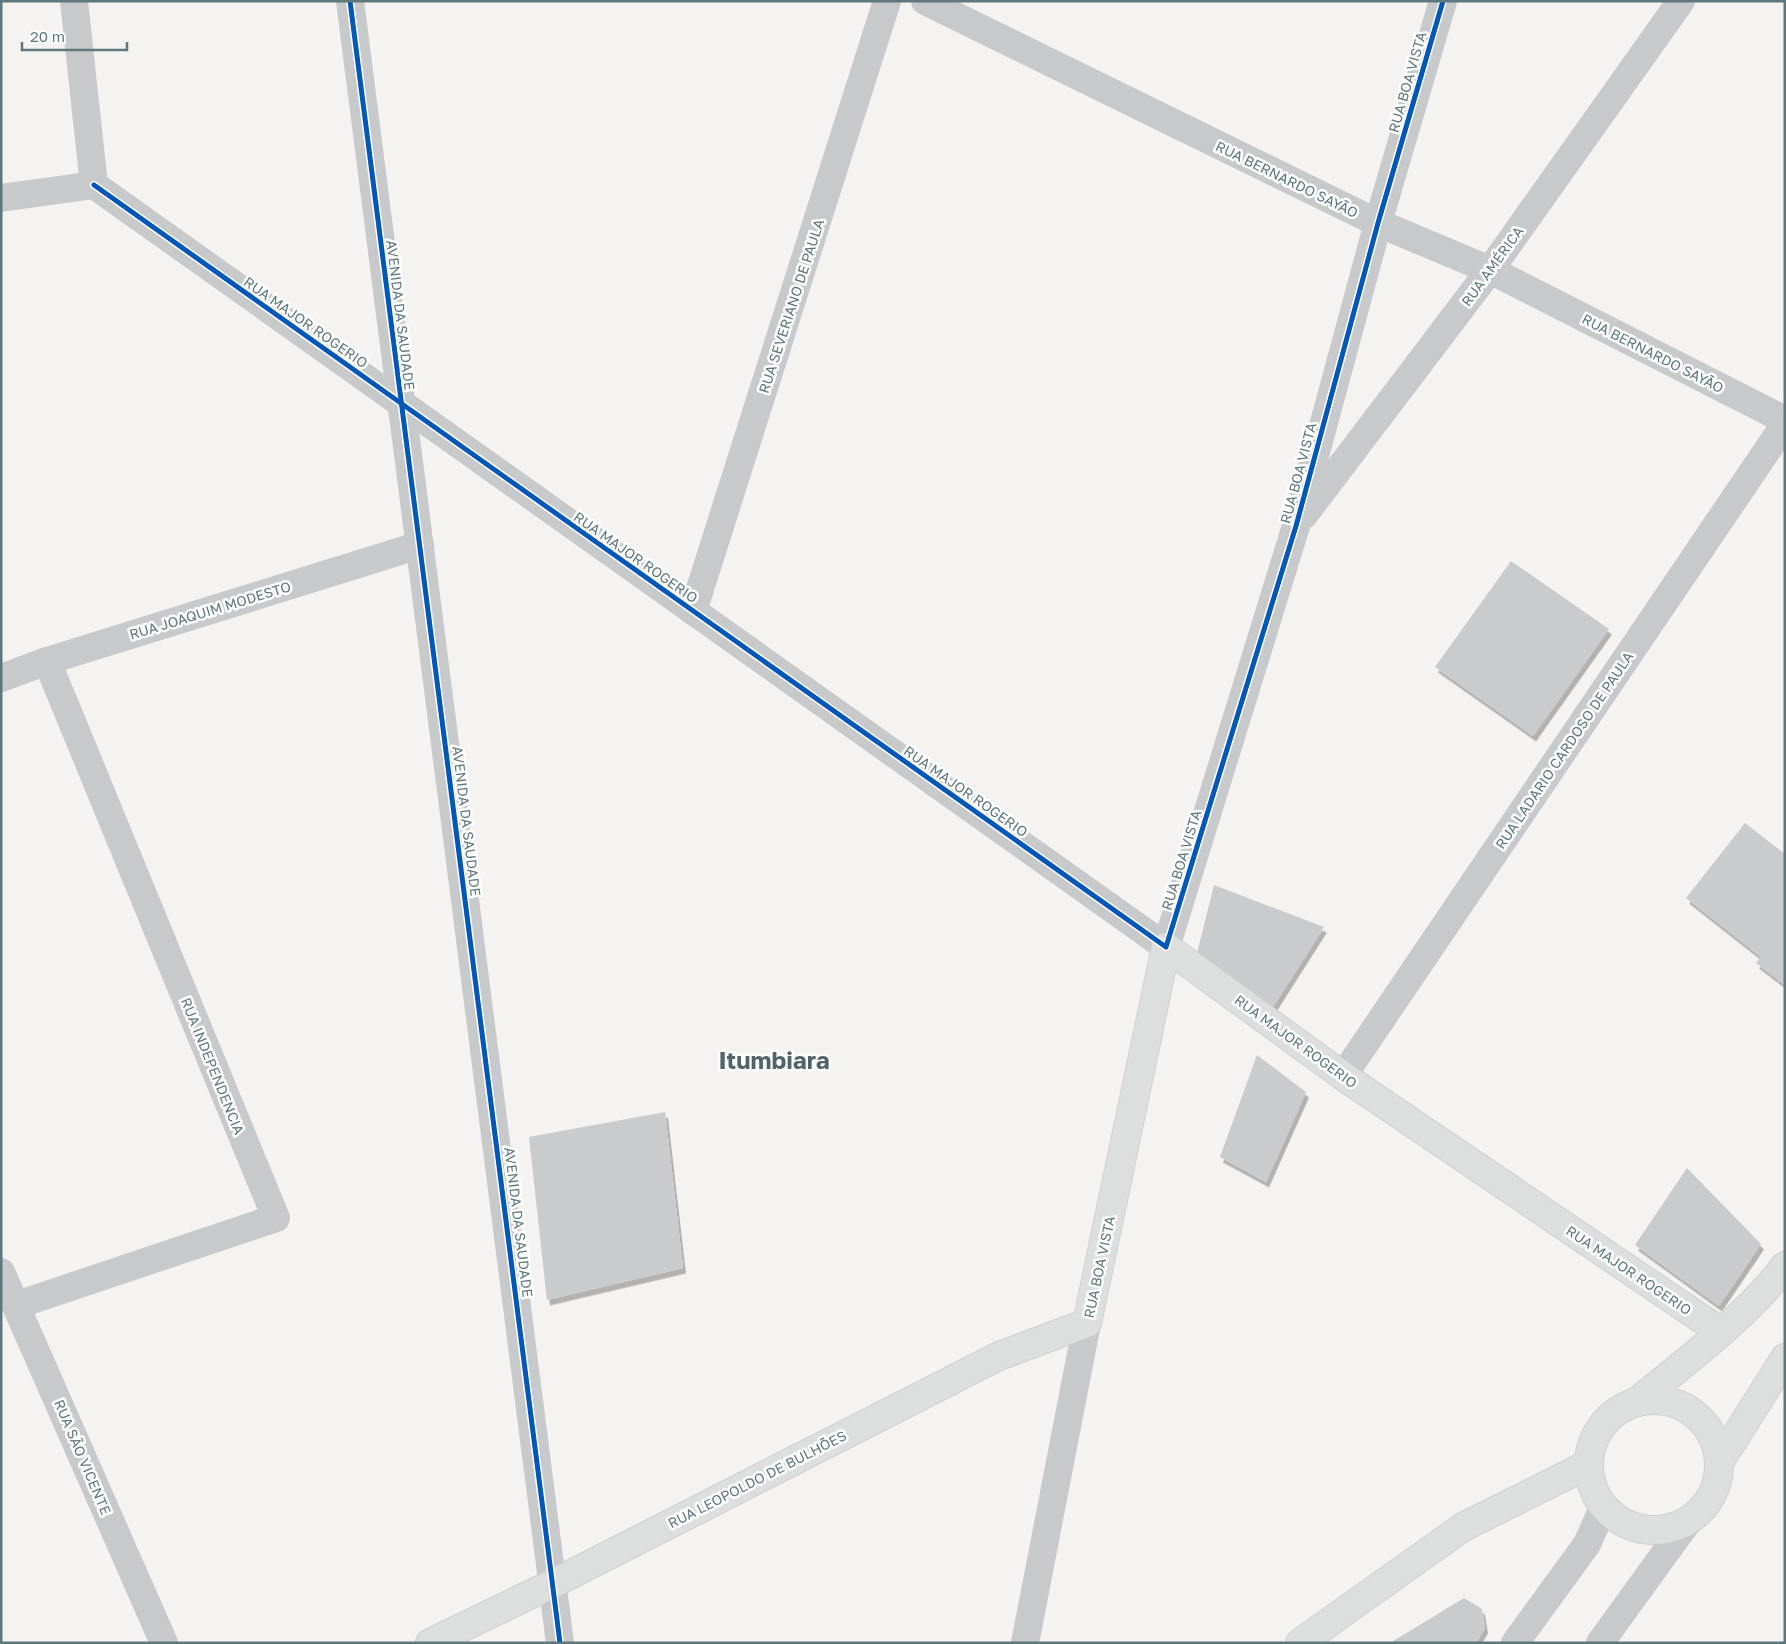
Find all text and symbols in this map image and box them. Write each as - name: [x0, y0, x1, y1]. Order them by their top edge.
- scale bar: [22, 20, 128, 52]
- text: 20 m: [30, 27, 65, 45]
- street label: RUA BOA VISTA: [1385, 29, 1430, 134]
- street label: RUA BERNARDO SAYÃO: [1213, 137, 1361, 221]
- street label: RUA SEVERIANO DE PAULA: [755, 216, 827, 395]
- street label: RUA AMÉRICA: [1457, 222, 1527, 309]
- street label: AVENIDA DA SAUDADE: [383, 239, 419, 391]
- street label: RUA MAJOR ROGERIO: [241, 273, 371, 371]
- street label: RUA BERNARDO SAYÃO: [1579, 310, 1727, 396]
- street label: RUA BOA VISTA: [1276, 420, 1320, 525]
- street label: RUA MAJOR ROGERIO: [571, 508, 701, 606]
- street label: RUA JOAQUIM MODESTO: [127, 577, 293, 643]
- street label: RUA LADARIO CARDOSO DE PAULA: [1491, 648, 1637, 852]
- street label: RUA MAJOR ROGERIO: [901, 742, 1031, 840]
- street label: AVENIDA DA SAUDADE: [449, 745, 485, 897]
- street label: RUA BOA VISTA: [1158, 807, 1204, 912]
- street label: RUA MAJOR ROGERIO: [1231, 991, 1361, 1091]
- street label: RUA INDEPENDENCIA: [178, 995, 248, 1137]
- district label: Itumbiara: [718, 1045, 830, 1074]
- street label: AVENIDA DA SAUDADE: [501, 1146, 537, 1298]
- street label: RUA BOA VISTA: [1080, 1214, 1118, 1320]
- street label: RUA MAJOR ROGERIO: [1563, 1222, 1695, 1318]
- street label: RUA SÃO VICENTE: [51, 1397, 115, 1517]
- street label: RUA LEOPOLDO DE BULHÕES: [665, 1426, 849, 1532]

